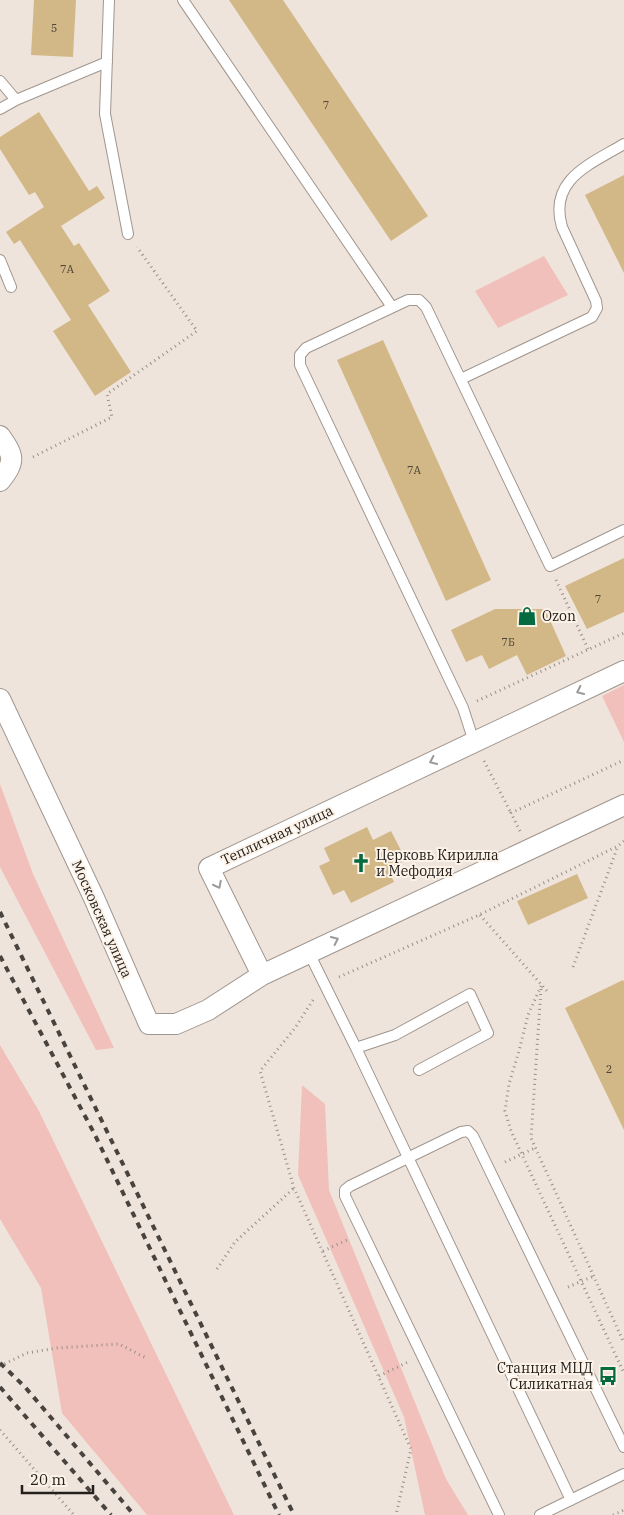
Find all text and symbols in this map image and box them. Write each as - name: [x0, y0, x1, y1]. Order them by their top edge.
- house number: 5: [51, 21, 57, 35]
- house number: 7: [323, 98, 329, 112]
- house number: 7А: [60, 262, 75, 276]
- house number: 7А: [407, 463, 422, 477]
- house number: 7: [595, 592, 601, 606]
- shop icon: Ozon: [516, 605, 538, 627]
- place label: Ozon: [542, 607, 576, 625]
- house number: 7Б: [501, 635, 515, 649]
- one-way arrow: [576, 685, 585, 696]
- one-way arrow: [429, 755, 438, 765]
- street label: Тепличная улица: [218, 801, 336, 869]
- place label: Церковь Кирилла и Мефодия: [376, 846, 499, 880]
- church icon: Церковь Кирилла и Мефодия: [350, 852, 372, 874]
- street label: Московская улица: [68, 857, 136, 981]
- one-way arrow: [212, 880, 222, 889]
- one-way arrow: [330, 936, 339, 947]
- house number: 2: [606, 1062, 612, 1076]
- place label: Станция МЦД Силикатная: [497, 1359, 593, 1393]
- bus stop icon: Станция МЦД Силикатная: [597, 1365, 619, 1387]
- scale bar: [22, 1462, 94, 1494]
- text: 20 m: [30, 1470, 66, 1489]

